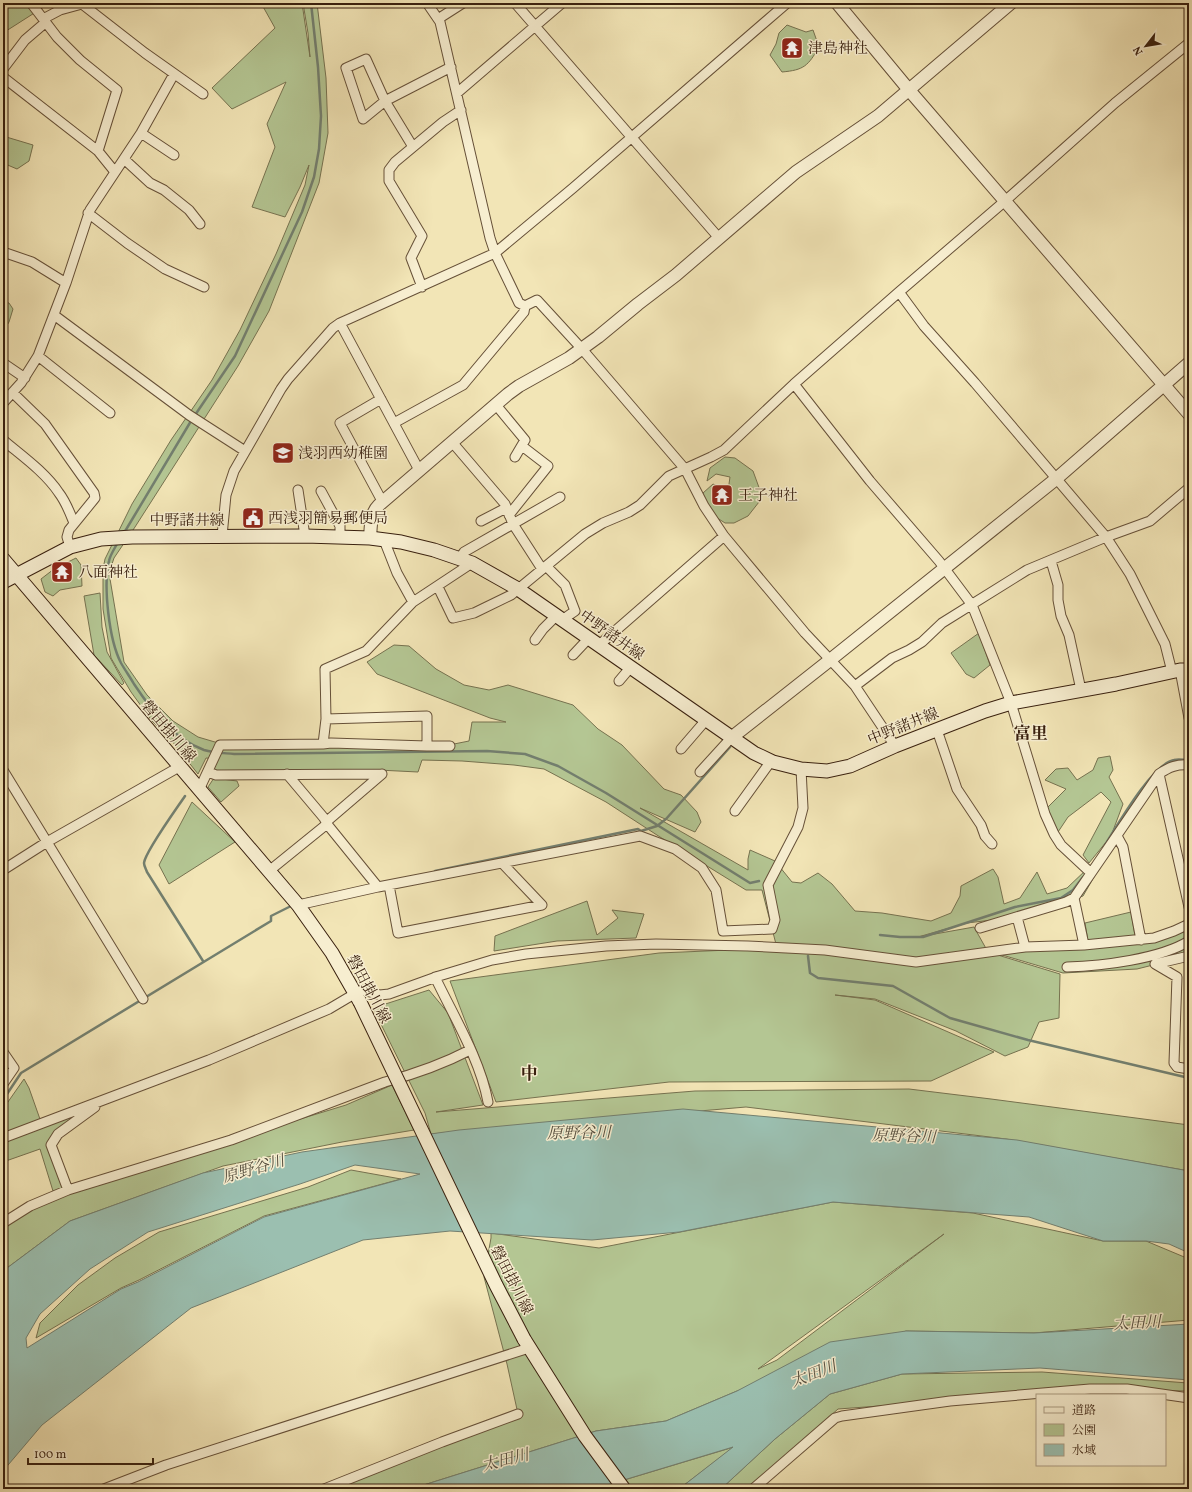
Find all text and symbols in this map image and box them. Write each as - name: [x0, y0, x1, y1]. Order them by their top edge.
- north arrow: [1126, 26, 1166, 66]
- temple icon: 津島神社: [779, 35, 805, 61]
- place label: 津島神社: [808, 39, 868, 60]
- text: N: [1130, 43, 1147, 58]
- school or university icon: 浅羽西幼稚園: [270, 440, 296, 466]
- place label: 浅羽西幼稚園: [298, 444, 388, 465]
- temple icon: 王子神社: [709, 482, 735, 508]
- place label: 王子神社: [738, 486, 798, 507]
- public building icon: 西浅羽簡易郵便局: [240, 505, 266, 531]
- place label: 西浅羽簡易郵便局: [268, 509, 388, 530]
- street label: 中野諸井線: [149, 511, 225, 532]
- temple icon: 八面神社: [49, 559, 75, 585]
- place label: 八面神社: [78, 563, 138, 584]
- street label: 中野諸井線: [574, 606, 648, 666]
- street label: 磐田掛川線: [136, 696, 200, 767]
- street label: 中野諸井線: [865, 704, 942, 751]
- district label: 富里: [1014, 723, 1048, 746]
- street label: 磐田掛川線: [341, 952, 395, 1028]
- district label: 中: [521, 1063, 538, 1086]
- water label: 原野谷川: [547, 1122, 613, 1146]
- water label: 原野谷川: [872, 1125, 938, 1149]
- water label: 原野谷川: [220, 1150, 289, 1189]
- street label: 磐田掛川線: [484, 1242, 537, 1319]
- water label: 太田川: [1113, 1312, 1164, 1336]
- water label: 太田川: [787, 1355, 842, 1394]
- legend: [1036, 1394, 1166, 1466]
- text: 道路: [1072, 1403, 1096, 1419]
- text: 公園: [1072, 1423, 1096, 1439]
- scale bar: [28, 1440, 153, 1466]
- text: 水域: [1072, 1443, 1096, 1459]
- water label: 太田川: [480, 1444, 533, 1477]
- text: 100 m: [34, 1447, 67, 1463]

